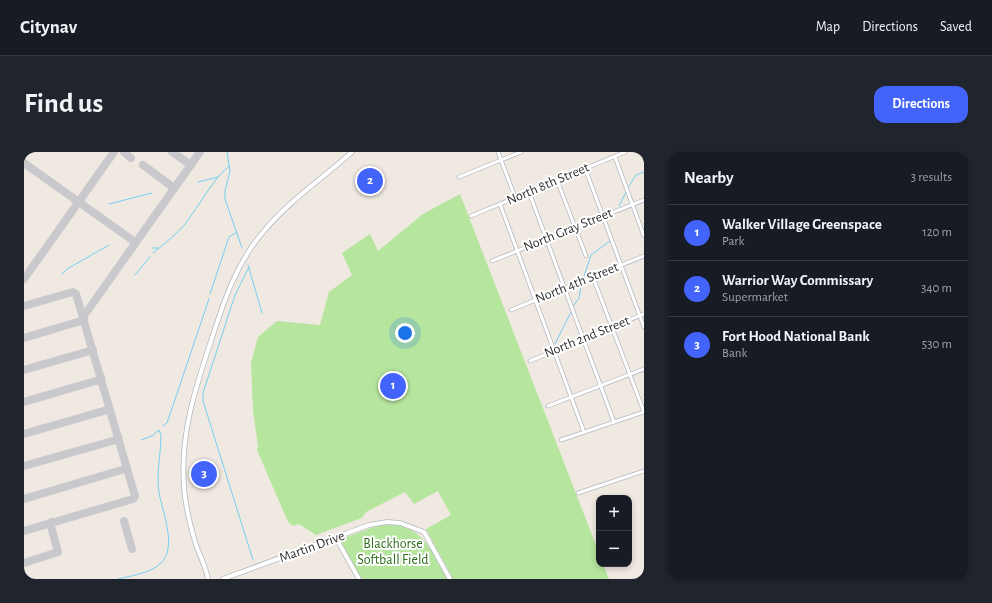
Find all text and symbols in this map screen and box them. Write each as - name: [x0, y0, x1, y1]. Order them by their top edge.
- text: Citynav: [20, 18, 77, 37]
- text: Map: [816, 20, 840, 34]
- text: Directions: [862, 20, 918, 34]
- text: Saved: [940, 20, 972, 34]
- button: Directions: [874, 86, 968, 123]
- text: Find us: [24, 90, 103, 118]
- street label: North 8th Street: [505, 160, 592, 208]
- pin: 2: [357, 166, 383, 196]
- text: Nearby: [684, 169, 734, 186]
- text: 3 results: [911, 171, 952, 184]
- street label: North Gray Street: [522, 206, 615, 254]
- text: Walker Village Greenspace: [722, 217, 882, 232]
- text: 1: [695, 226, 699, 239]
- text: 120 m: [922, 226, 952, 239]
- text: Park: [722, 235, 744, 248]
- street label: North 4th Street: [533, 260, 621, 306]
- text: Warrior Way Commissary: [722, 273, 873, 288]
- text: 2: [694, 282, 700, 295]
- text: 340 m: [921, 282, 952, 295]
- text: Supermarket: [722, 291, 788, 304]
- street label: North 2nd Street: [542, 313, 632, 360]
- your location: [395, 323, 415, 343]
- text: Fort Hood National Bank: [722, 329, 870, 344]
- text: 3: [694, 338, 700, 351]
- text: 530 m: [922, 338, 952, 351]
- text: Bank: [722, 347, 748, 360]
- pin: 1: [380, 371, 406, 401]
- pin: 3: [191, 459, 217, 489]
- map controls: [596, 495, 632, 567]
- button: +: [596, 495, 632, 531]
- street label: Martin Drive: [278, 529, 346, 565]
- button: −: [596, 531, 632, 567]
- park label: Blackhorse Softball Field: [357, 537, 429, 567]

